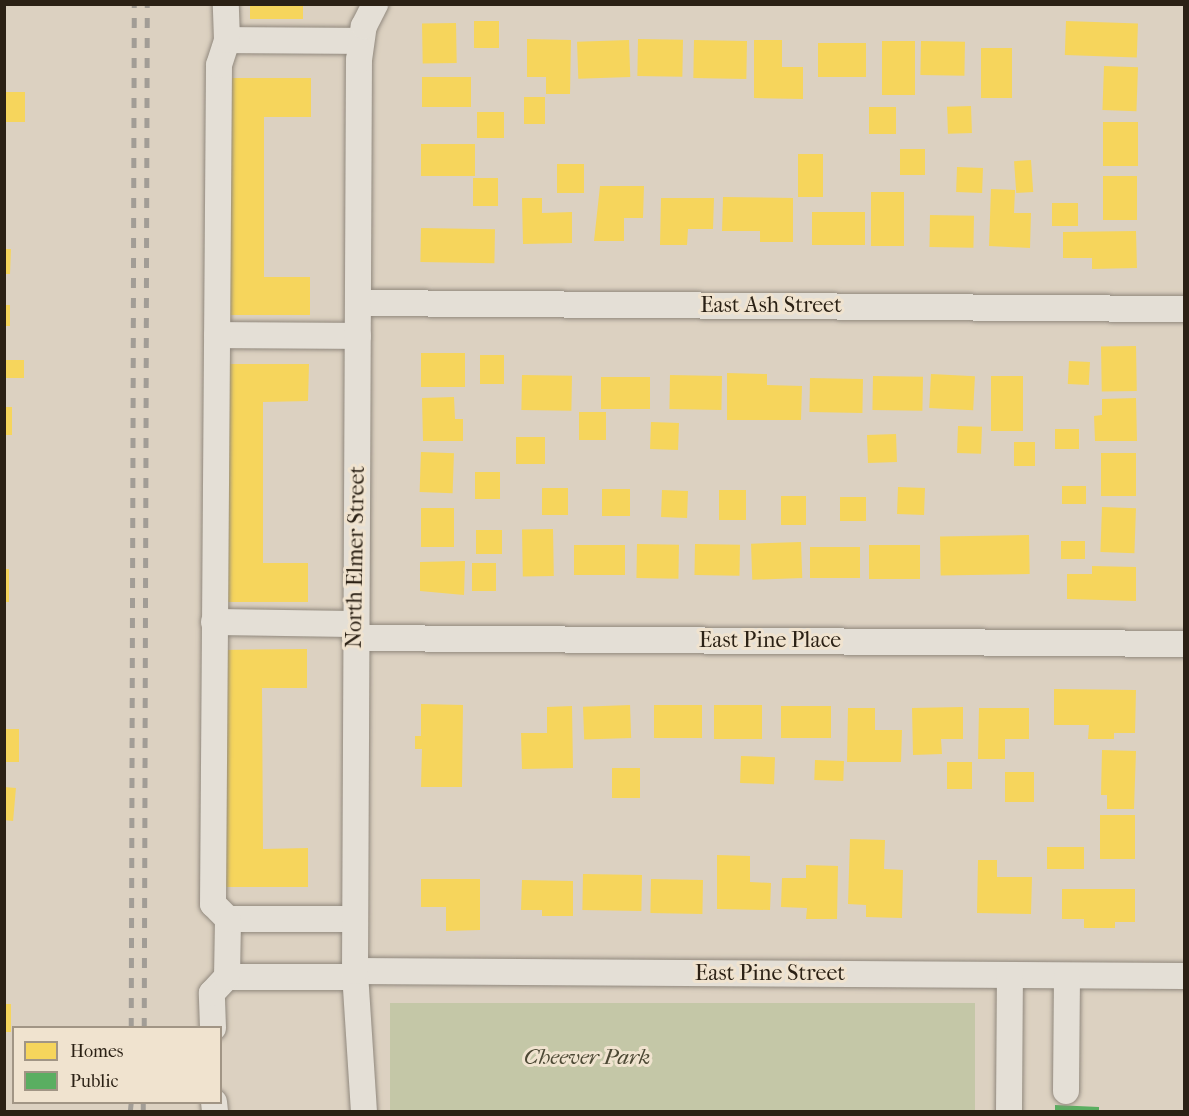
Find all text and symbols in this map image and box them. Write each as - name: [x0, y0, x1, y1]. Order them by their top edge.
- street label: East Ash Street: [700, 293, 842, 319]
- street label: North Elmer Street: [341, 466, 371, 648]
- street label: East Pine Place: [699, 628, 841, 654]
- street label: East Pine Street: [695, 961, 845, 987]
- legend: [12, 1026, 222, 1104]
- text: Homes: [70, 1041, 124, 1062]
- park label: Cheever Park: [524, 1045, 650, 1071]
- text: Public: [70, 1071, 118, 1092]

